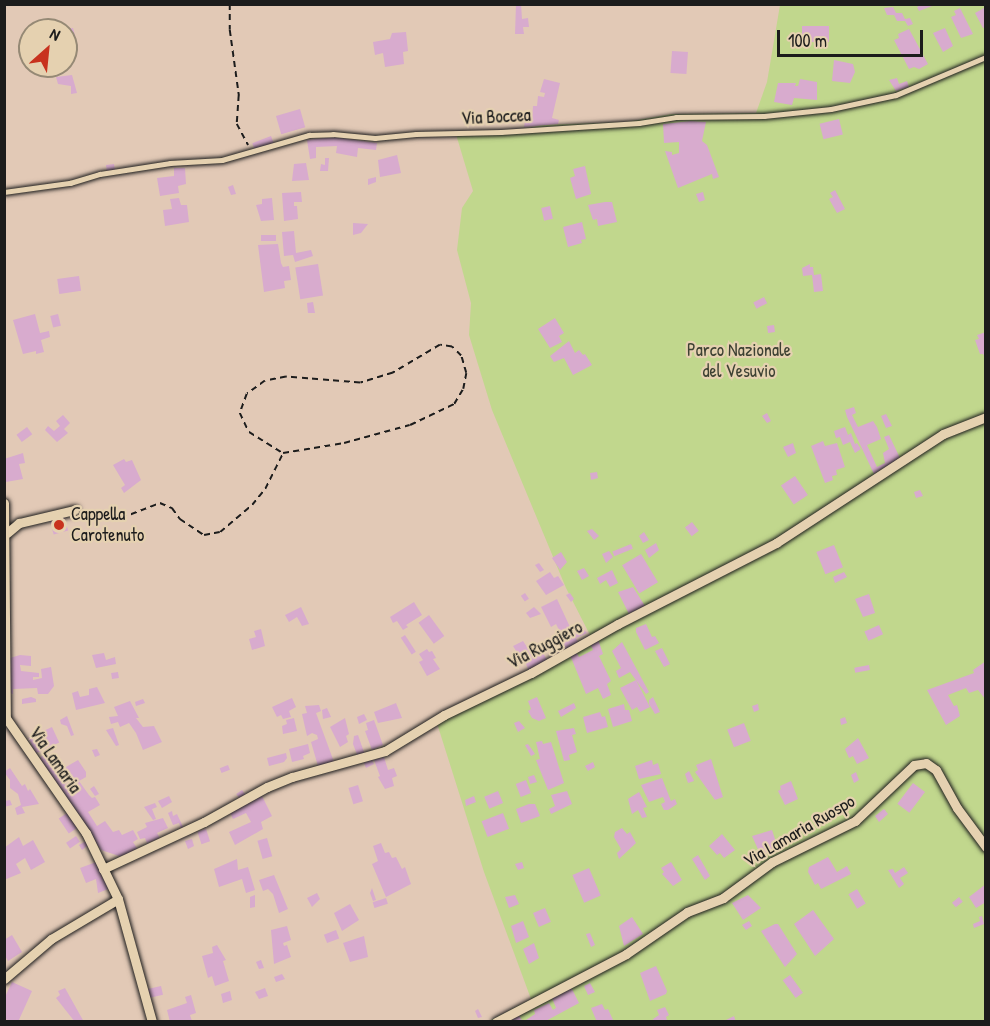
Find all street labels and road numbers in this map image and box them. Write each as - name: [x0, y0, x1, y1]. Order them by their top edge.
- street label: Via Boccea: [461, 104, 531, 130]
- street label: Via Ruggiero: [504, 616, 586, 674]
- street label: Via Lamaria: [24, 723, 86, 797]
- street label: Via Lamaria Ruospo: [739, 790, 859, 872]

